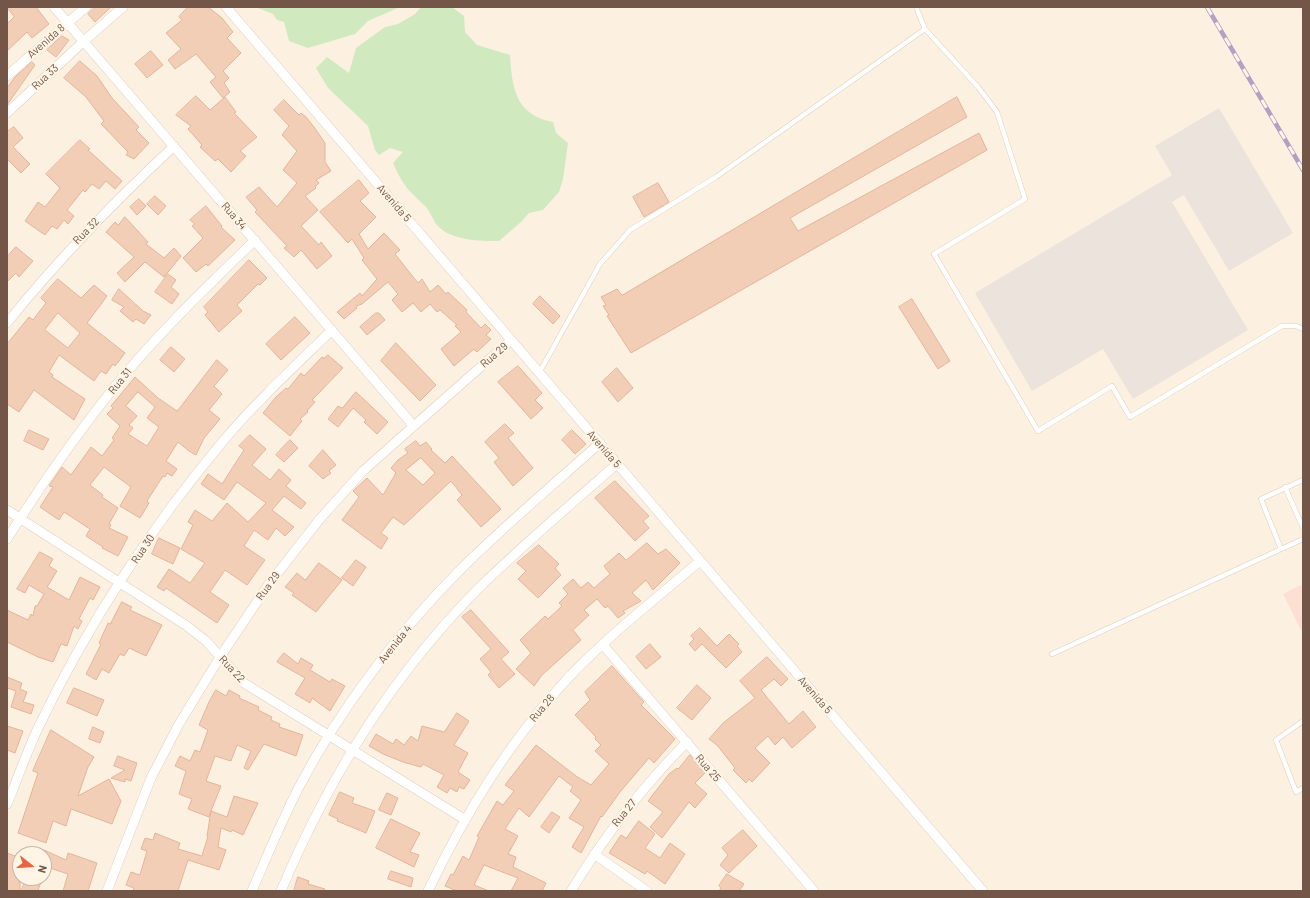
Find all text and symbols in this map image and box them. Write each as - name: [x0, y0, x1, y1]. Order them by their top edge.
- street label: Avenida 8: [24, 21, 68, 61]
- street label: Rua 33: [29, 61, 61, 93]
- street label: Avenida 5: [374, 182, 414, 224]
- street label: Rua 34: [218, 200, 250, 232]
- street label: Rua 32: [70, 215, 102, 247]
- street label: Rua 29: [478, 339, 510, 371]
- street label: Rua 31: [105, 365, 135, 397]
- street label: Avenida 5: [584, 428, 624, 470]
- street label: Rua 30: [128, 532, 158, 566]
- street label: Rua 29: [253, 569, 283, 603]
- street label: Avenida 4: [375, 622, 415, 666]
- street label: Rua 22: [216, 653, 248, 685]
- street label: Avenida 5: [795, 674, 835, 716]
- street label: Rua 28: [527, 691, 557, 725]
- street label: Rua 25: [693, 752, 723, 784]
- street label: Rua 27: [609, 797, 639, 829]
- north arrow: [12, 846, 52, 886]
- text: N: [36, 864, 50, 875]

